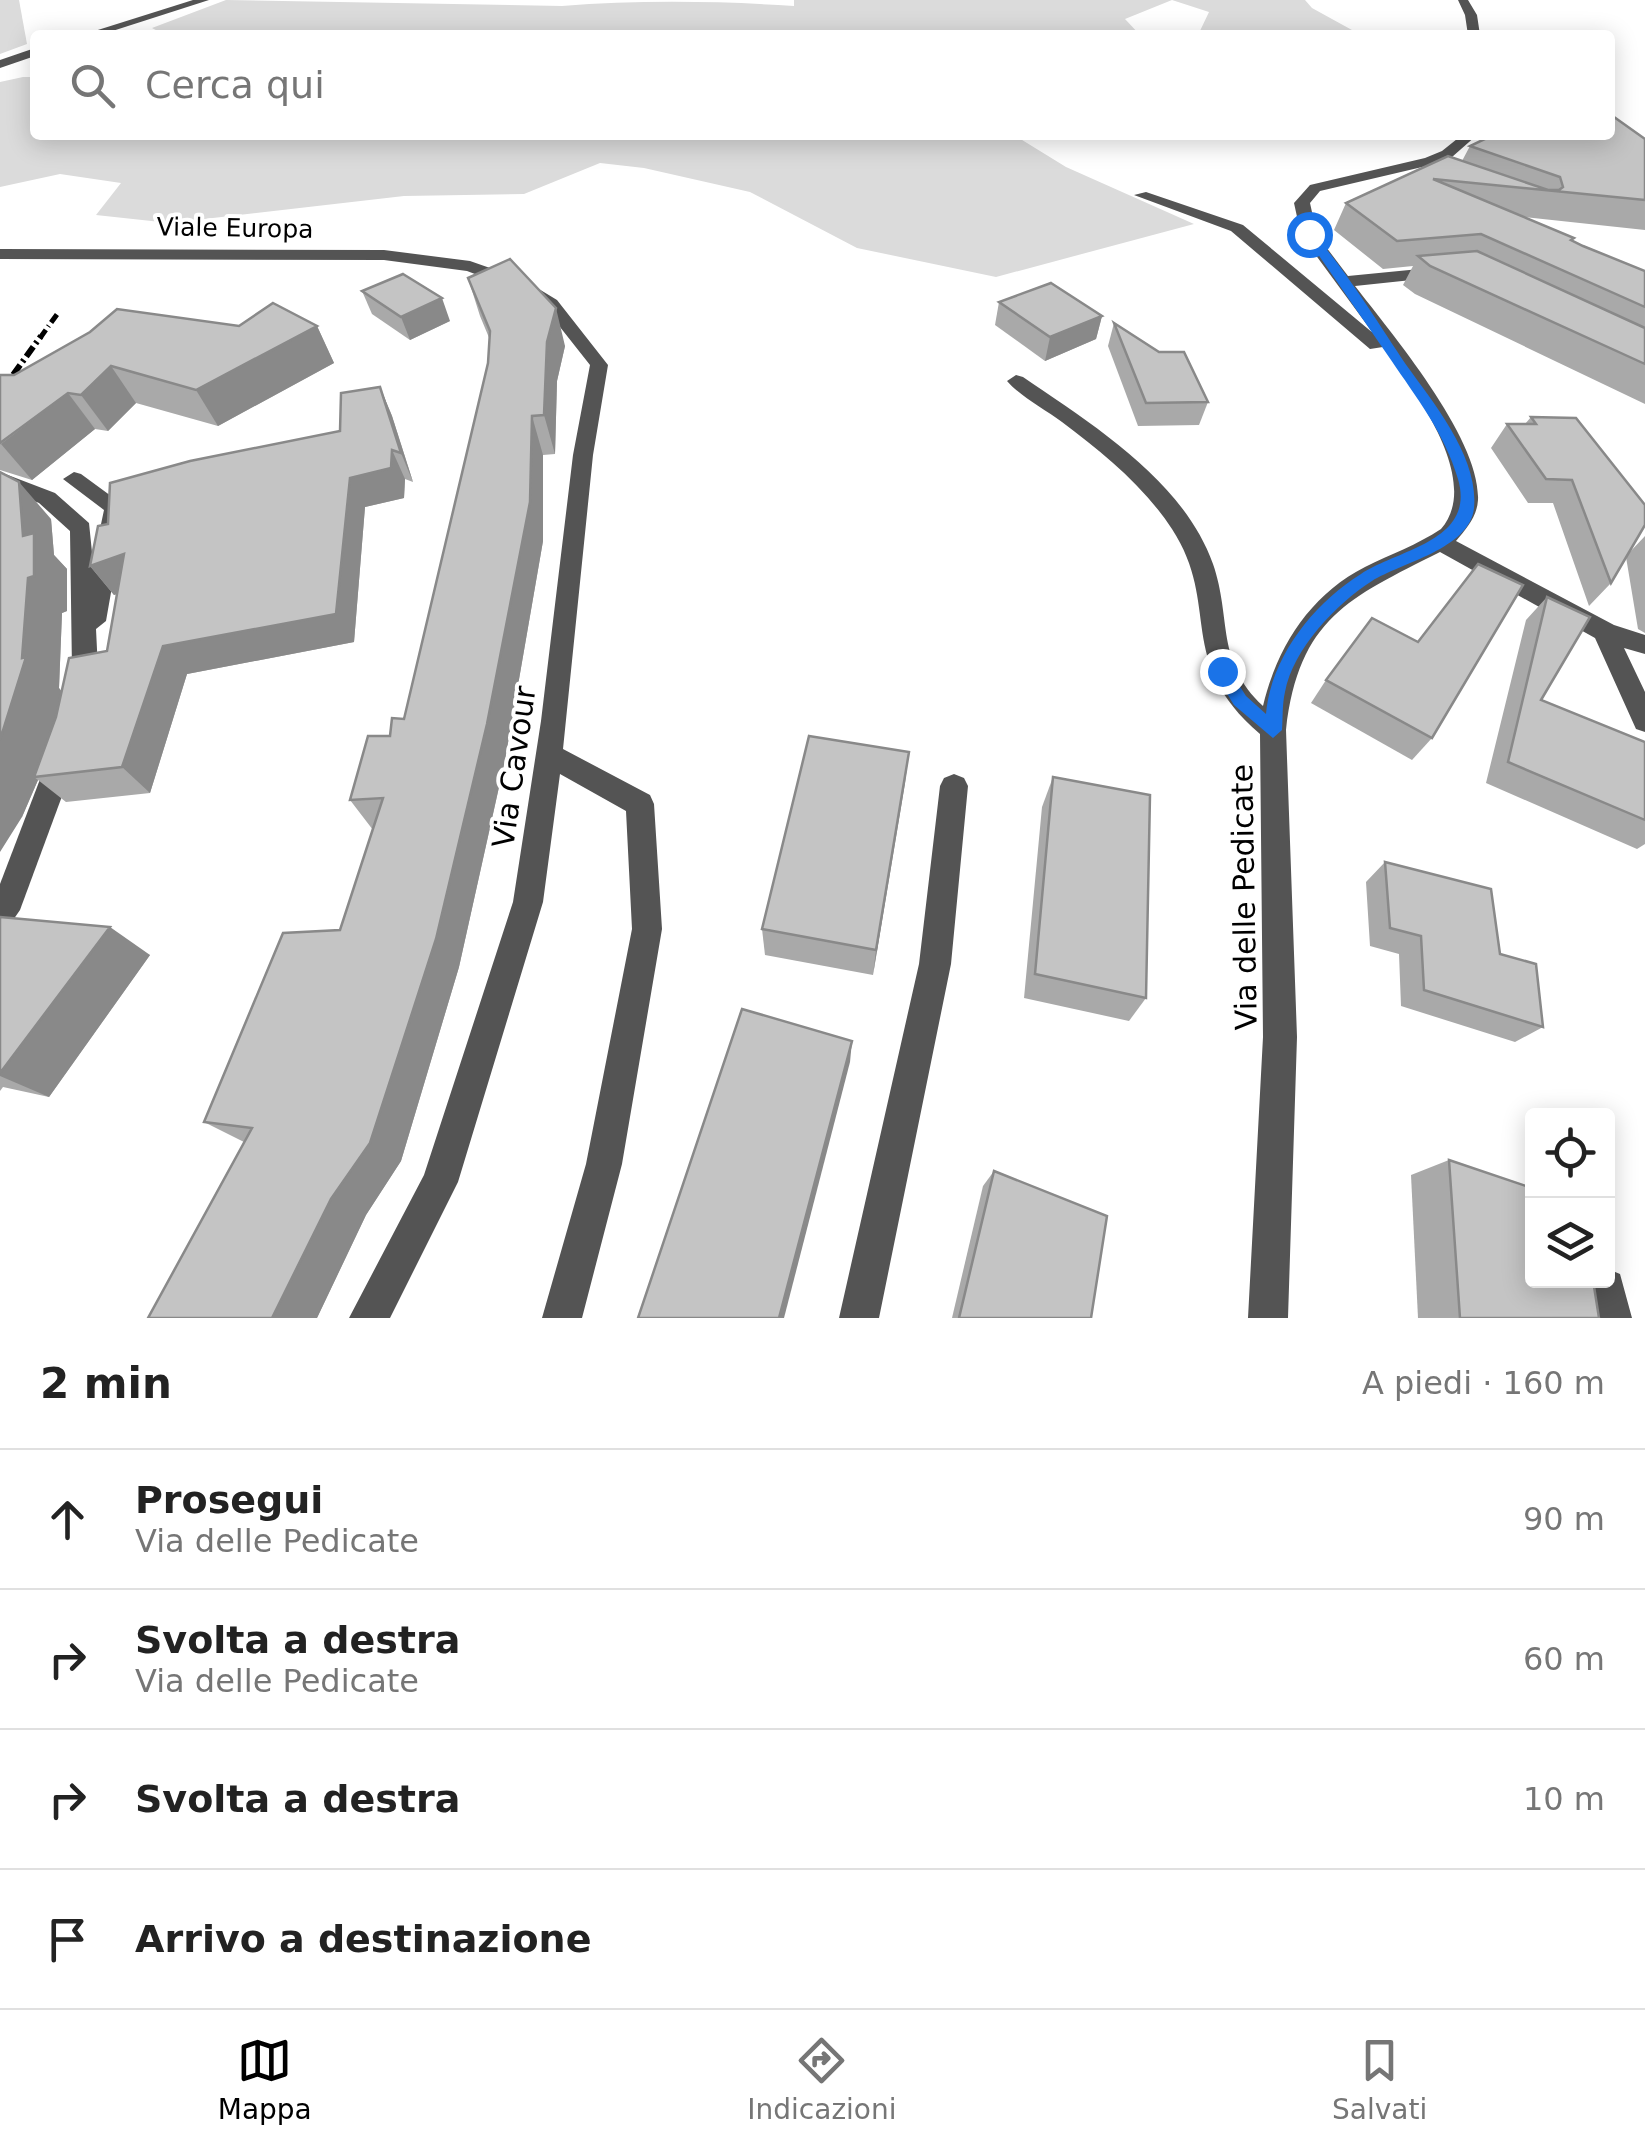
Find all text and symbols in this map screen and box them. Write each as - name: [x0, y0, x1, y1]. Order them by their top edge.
- search box: [30, 30, 1615, 140]
- icon: search: [65, 58, 120, 113]
- text: Cerca qui: [145, 63, 325, 107]
- street label: Viale Europa: [156, 212, 314, 244]
- route start: [1287, 212, 1333, 258]
- route end: [1200, 649, 1246, 695]
- street label: Via Cavour: [485, 683, 543, 850]
- street label: Via delle Pedicate: [1224, 764, 1264, 1030]
- map controls: [1525, 1108, 1615, 1288]
- button: locate: [1525, 1108, 1615, 1198]
- button: layers: [1525, 1198, 1615, 1288]
- text: 2 min: [40, 1359, 172, 1408]
- text: A piedi · 160 m: [1362, 1364, 1605, 1402]
- text: Prosegui: [135, 1478, 323, 1522]
- icon: ahead: [40, 1492, 95, 1547]
- text: 90 m: [1523, 1500, 1605, 1538]
- text: Via delle Pedicate: [135, 1522, 419, 1560]
- text: Svolta a destra: [135, 1618, 460, 1662]
- icon: right: [40, 1632, 95, 1687]
- text: 60 m: [1523, 1640, 1605, 1678]
- text: Via delle Pedicate: [135, 1662, 419, 1700]
- icon: right: [40, 1772, 95, 1827]
- text: Svolta a destra: [135, 1777, 460, 1821]
- text: 10 m: [1523, 1780, 1605, 1818]
- icon: arrive: [40, 1912, 95, 1967]
- text: Arrivo a destinazione: [135, 1917, 591, 1961]
- tab: Mappa: [218, 2033, 312, 2126]
- tab: Indicazioni: [747, 2033, 897, 2126]
- tab: Salvati: [1332, 2033, 1427, 2126]

